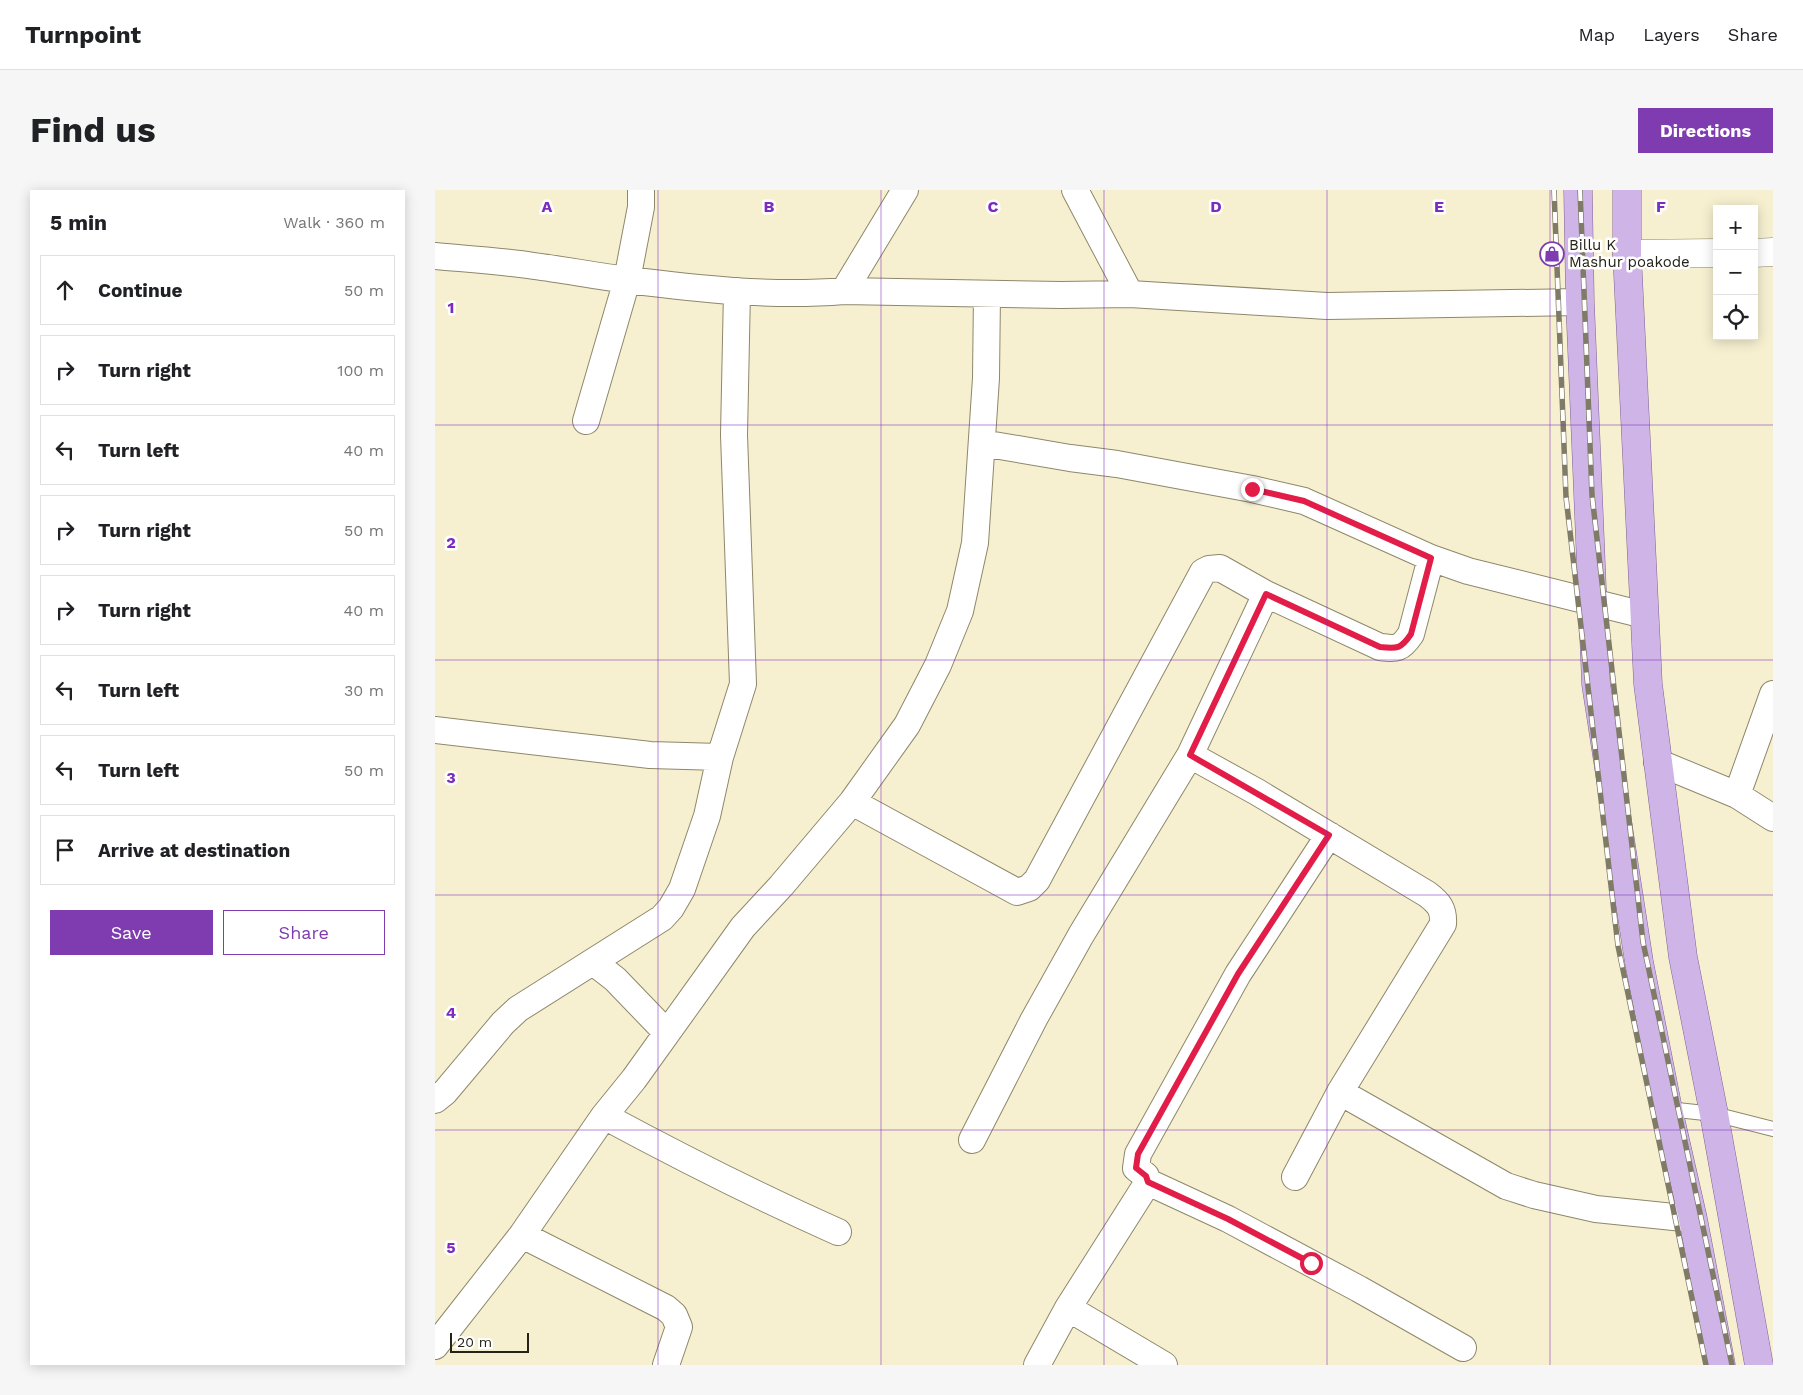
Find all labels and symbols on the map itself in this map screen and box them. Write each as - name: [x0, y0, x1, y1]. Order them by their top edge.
- text: A: [542, 197, 553, 216]
- text: B: [764, 197, 775, 216]
- text: C: [988, 197, 999, 216]
- text: D: [1210, 197, 1222, 216]
- text: E: [1434, 197, 1444, 216]
- text: F: [1656, 197, 1666, 216]
- place label: Billu K Mashur poakode: [1569, 236, 1690, 271]
- shop icon: Billu K Mashur poakode: [1539, 241, 1565, 267]
- text: 1: [448, 298, 454, 317]
- route end: [1241, 478, 1264, 501]
- text: 2: [446, 533, 456, 552]
- text: 3: [446, 768, 456, 787]
- text: 4: [446, 1003, 456, 1022]
- text: 5: [446, 1238, 456, 1257]
- route start: [1300, 1252, 1323, 1275]
- scale bar: [450, 1330, 529, 1353]

